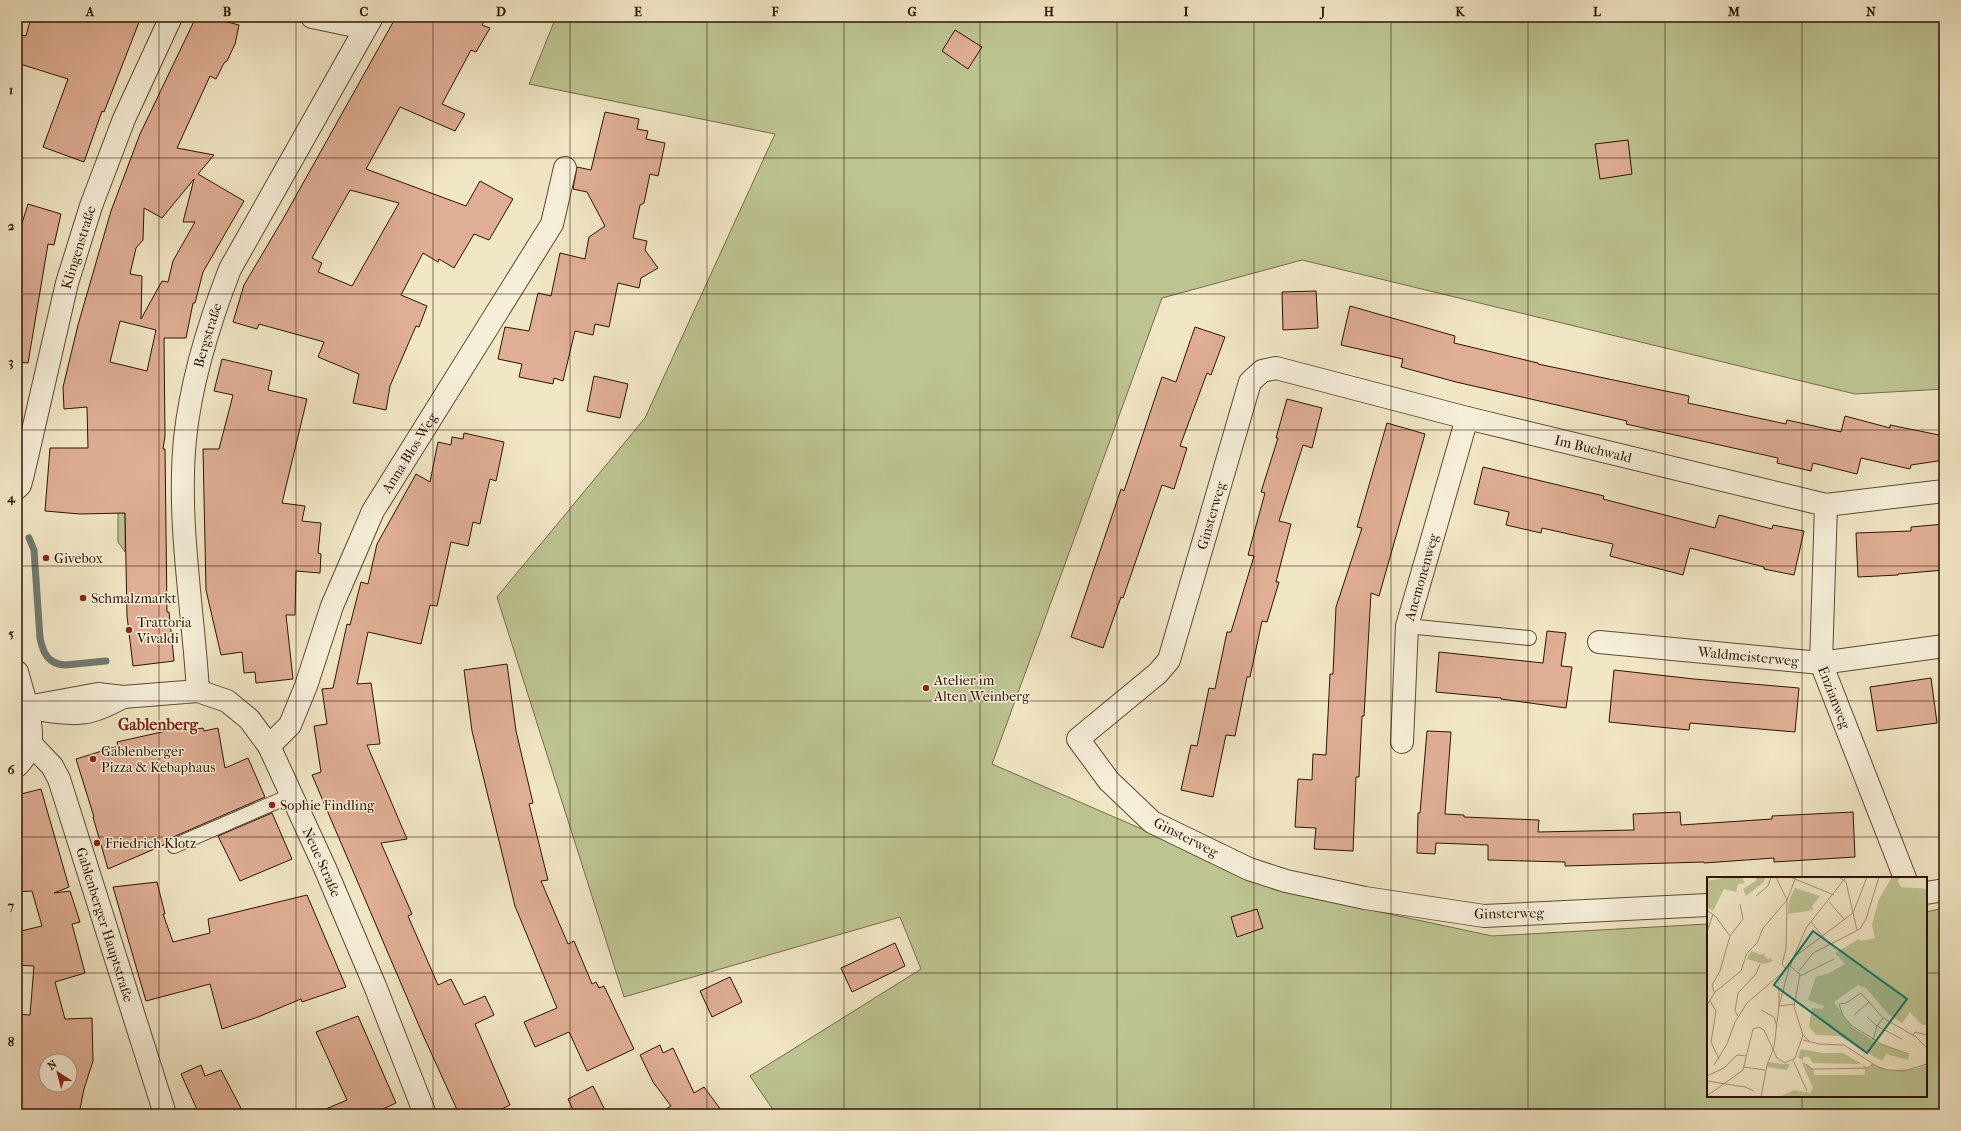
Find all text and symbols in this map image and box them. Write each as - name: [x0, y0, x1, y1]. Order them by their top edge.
- text: A: [85, 4, 95, 19]
- text: B: [223, 4, 232, 19]
- text: C: [360, 4, 369, 19]
- text: D: [496, 4, 506, 19]
- text: E: [634, 4, 642, 19]
- text: F: [771, 4, 779, 19]
- text: G: [907, 4, 917, 19]
- text: H: [1044, 4, 1055, 19]
- text: I: [1183, 4, 1189, 19]
- text: J: [1319, 4, 1326, 20]
- text: K: [1455, 4, 1466, 19]
- text: L: [1593, 4, 1602, 19]
- text: M: [1727, 4, 1740, 19]
- text: N: [1866, 4, 1876, 19]
- text: 1: [9, 82, 14, 97]
- street label: Klingenstraße: [58, 204, 100, 291]
- text: 2: [8, 218, 15, 233]
- street label: Bergstraße: [190, 301, 226, 370]
- text: 3: [8, 354, 14, 370]
- street label: Anna-Blos-Weg: [378, 409, 441, 497]
- street label: Im Buchwald: [1553, 432, 1634, 467]
- street label: Ginsterweg: [1194, 479, 1230, 552]
- text: 4: [6, 490, 16, 506]
- street label: Anemonenweg: [1401, 531, 1442, 624]
- place label: Givebox: [54, 550, 104, 567]
- marker: Givebox: [41, 553, 51, 563]
- place label: Schmalzmarkt: [91, 590, 177, 607]
- marker: Schmalzmarkt: [78, 593, 88, 603]
- place label: Trattoria Vivaldi: [136, 614, 192, 647]
- marker: Trattoria Vivaldi: [124, 625, 134, 635]
- text: 5: [8, 626, 14, 641]
- street label: Waldmeisterweg: [1696, 643, 1800, 670]
- street label: Enzianweg: [1814, 664, 1854, 732]
- place label: Atelier im Alten Weinberg: [933, 672, 1030, 705]
- marker: Atelier im Alten Weinberg: [921, 683, 931, 693]
- district label: Gablenberg: [118, 715, 198, 735]
- place label: Gablenberger Pizza & Kebaphaus: [101, 743, 215, 776]
- marker: Gablenberger Pizza & Kebaphaus: [88, 754, 98, 764]
- text: 6: [7, 762, 15, 777]
- place label: Sophie Findling: [280, 797, 375, 814]
- marker: Sophie Findling: [267, 800, 277, 810]
- street label: Ginsterweg: [1151, 814, 1221, 861]
- street label: Neue Straße: [299, 825, 344, 900]
- place label: Friedrich Klotz: [105, 835, 196, 852]
- marker: Friedrich Klotz: [92, 838, 102, 848]
- street label: Gablenberger Hauptstraße: [72, 845, 137, 1004]
- inset map: [1707, 877, 1927, 1097]
- text: 7: [7, 898, 15, 913]
- street label: Ginsterweg: [1474, 904, 1545, 923]
- text: 8: [8, 1034, 15, 1049]
- north arrow: [38, 1053, 78, 1093]
- text: N: [45, 1057, 60, 1073]

